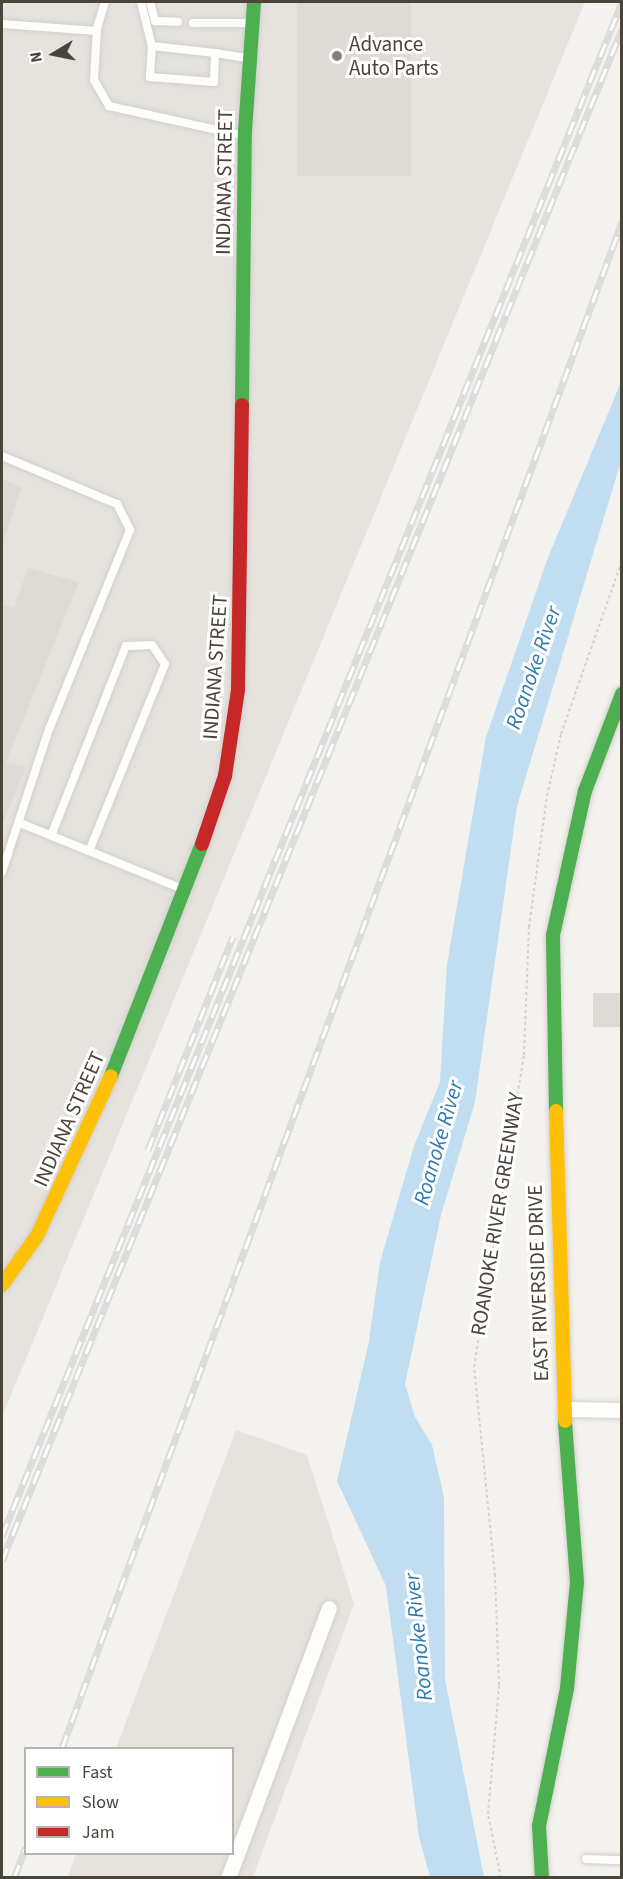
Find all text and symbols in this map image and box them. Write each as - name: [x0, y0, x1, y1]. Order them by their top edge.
- north arrow: [24, 24, 84, 84]
- place label: Advance Auto Parts: [349, 31, 439, 81]
- marker: Advance Auto Parts: [330, 49, 344, 63]
- text: N: [25, 50, 48, 64]
- street label: INDIANA STREET: [210, 109, 238, 255]
- street label: INDIANA STREET: [197, 594, 233, 740]
- water label: Roanoke River: [501, 603, 567, 733]
- street label: INDIANA STREET: [28, 1047, 110, 1191]
- water label: Roanoke River: [409, 1078, 469, 1208]
- street label: ROANOKE RIVER GREENWAY: [465, 1091, 529, 1337]
- street label: EAST RIVERSIDE DRIVE: [522, 1184, 554, 1382]
- water label: Roanoke River: [399, 1572, 439, 1702]
- legend: [24, 1747, 234, 1855]
- text: Fast: [82, 1760, 113, 1785]
- text: Slow: [82, 1790, 119, 1815]
- text: Jam: [82, 1820, 115, 1845]

